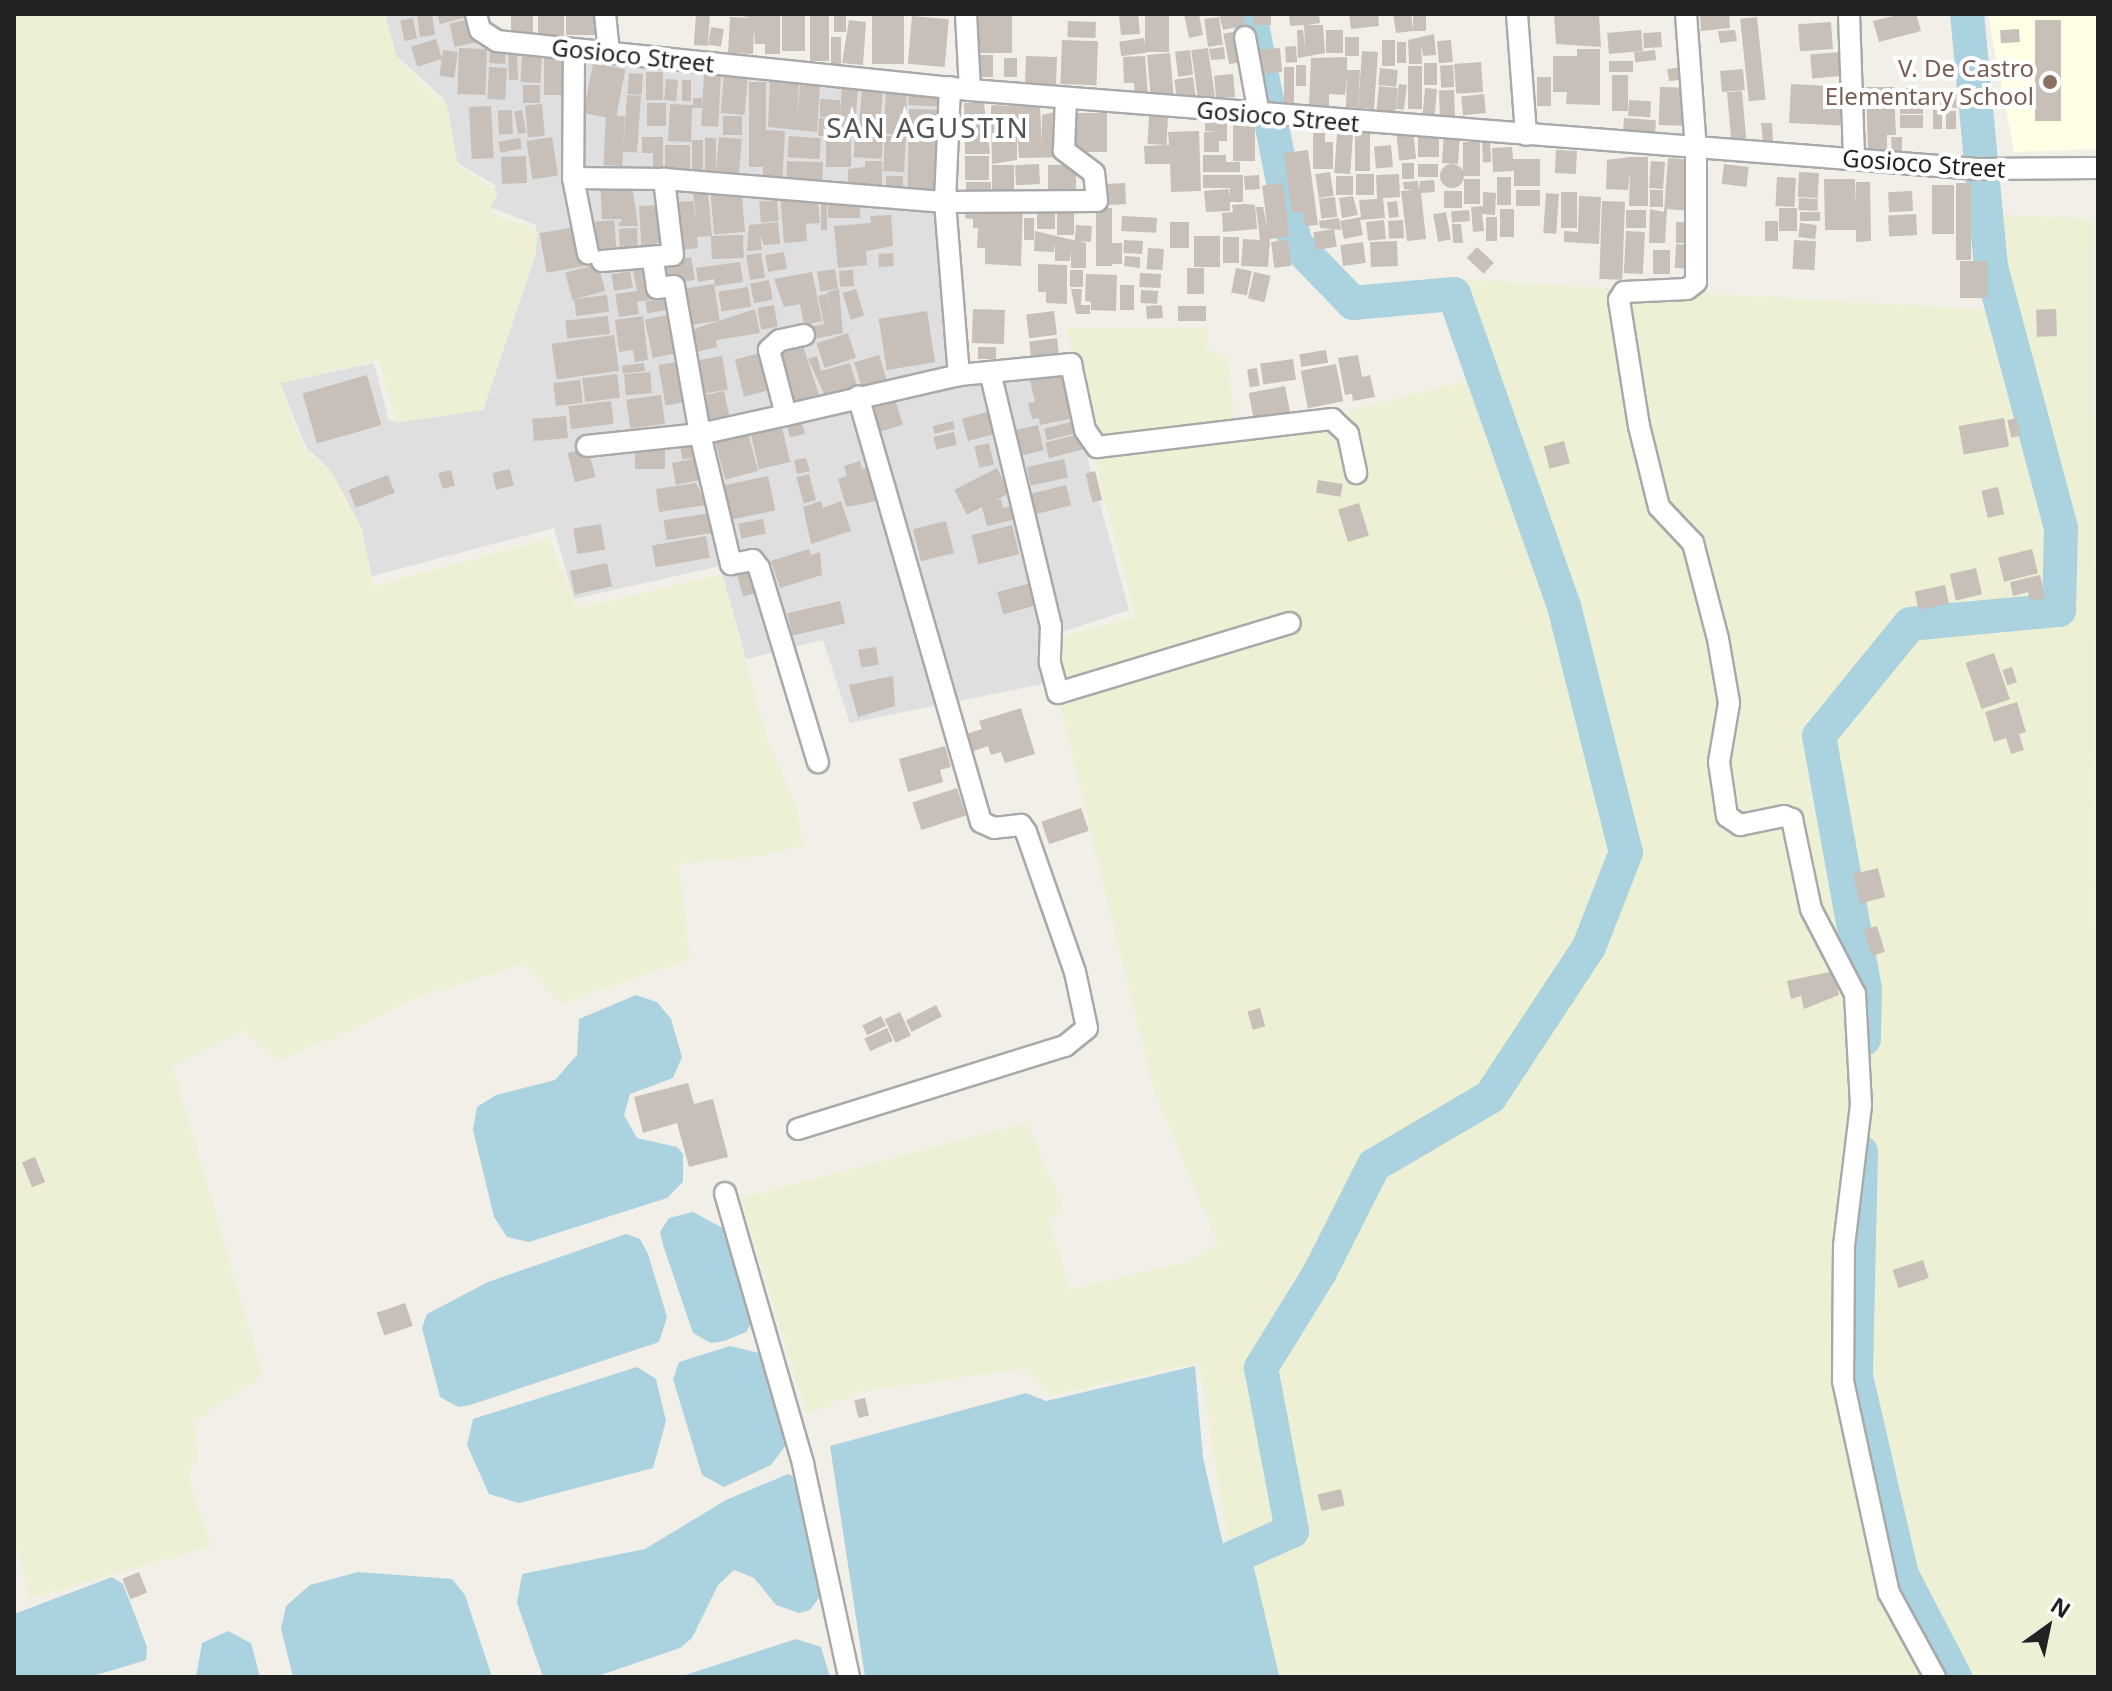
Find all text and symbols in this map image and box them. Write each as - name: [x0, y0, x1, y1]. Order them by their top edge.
- street label: Gosioco Street: [550, 32, 716, 78]
- place label: V. De Castro Elementary School: [1825, 54, 2034, 110]
- marker: V. De Castro Elementary School: [2041, 73, 2059, 91]
- street label: Gosioco Street: [1195, 95, 1361, 137]
- district label: SAN AGUSTIN: [826, 110, 1030, 144]
- street label: Gosioco Street: [1841, 143, 2007, 183]
- north arrow: [2008, 1587, 2088, 1667]
- text: N: [2045, 1589, 2077, 1624]

